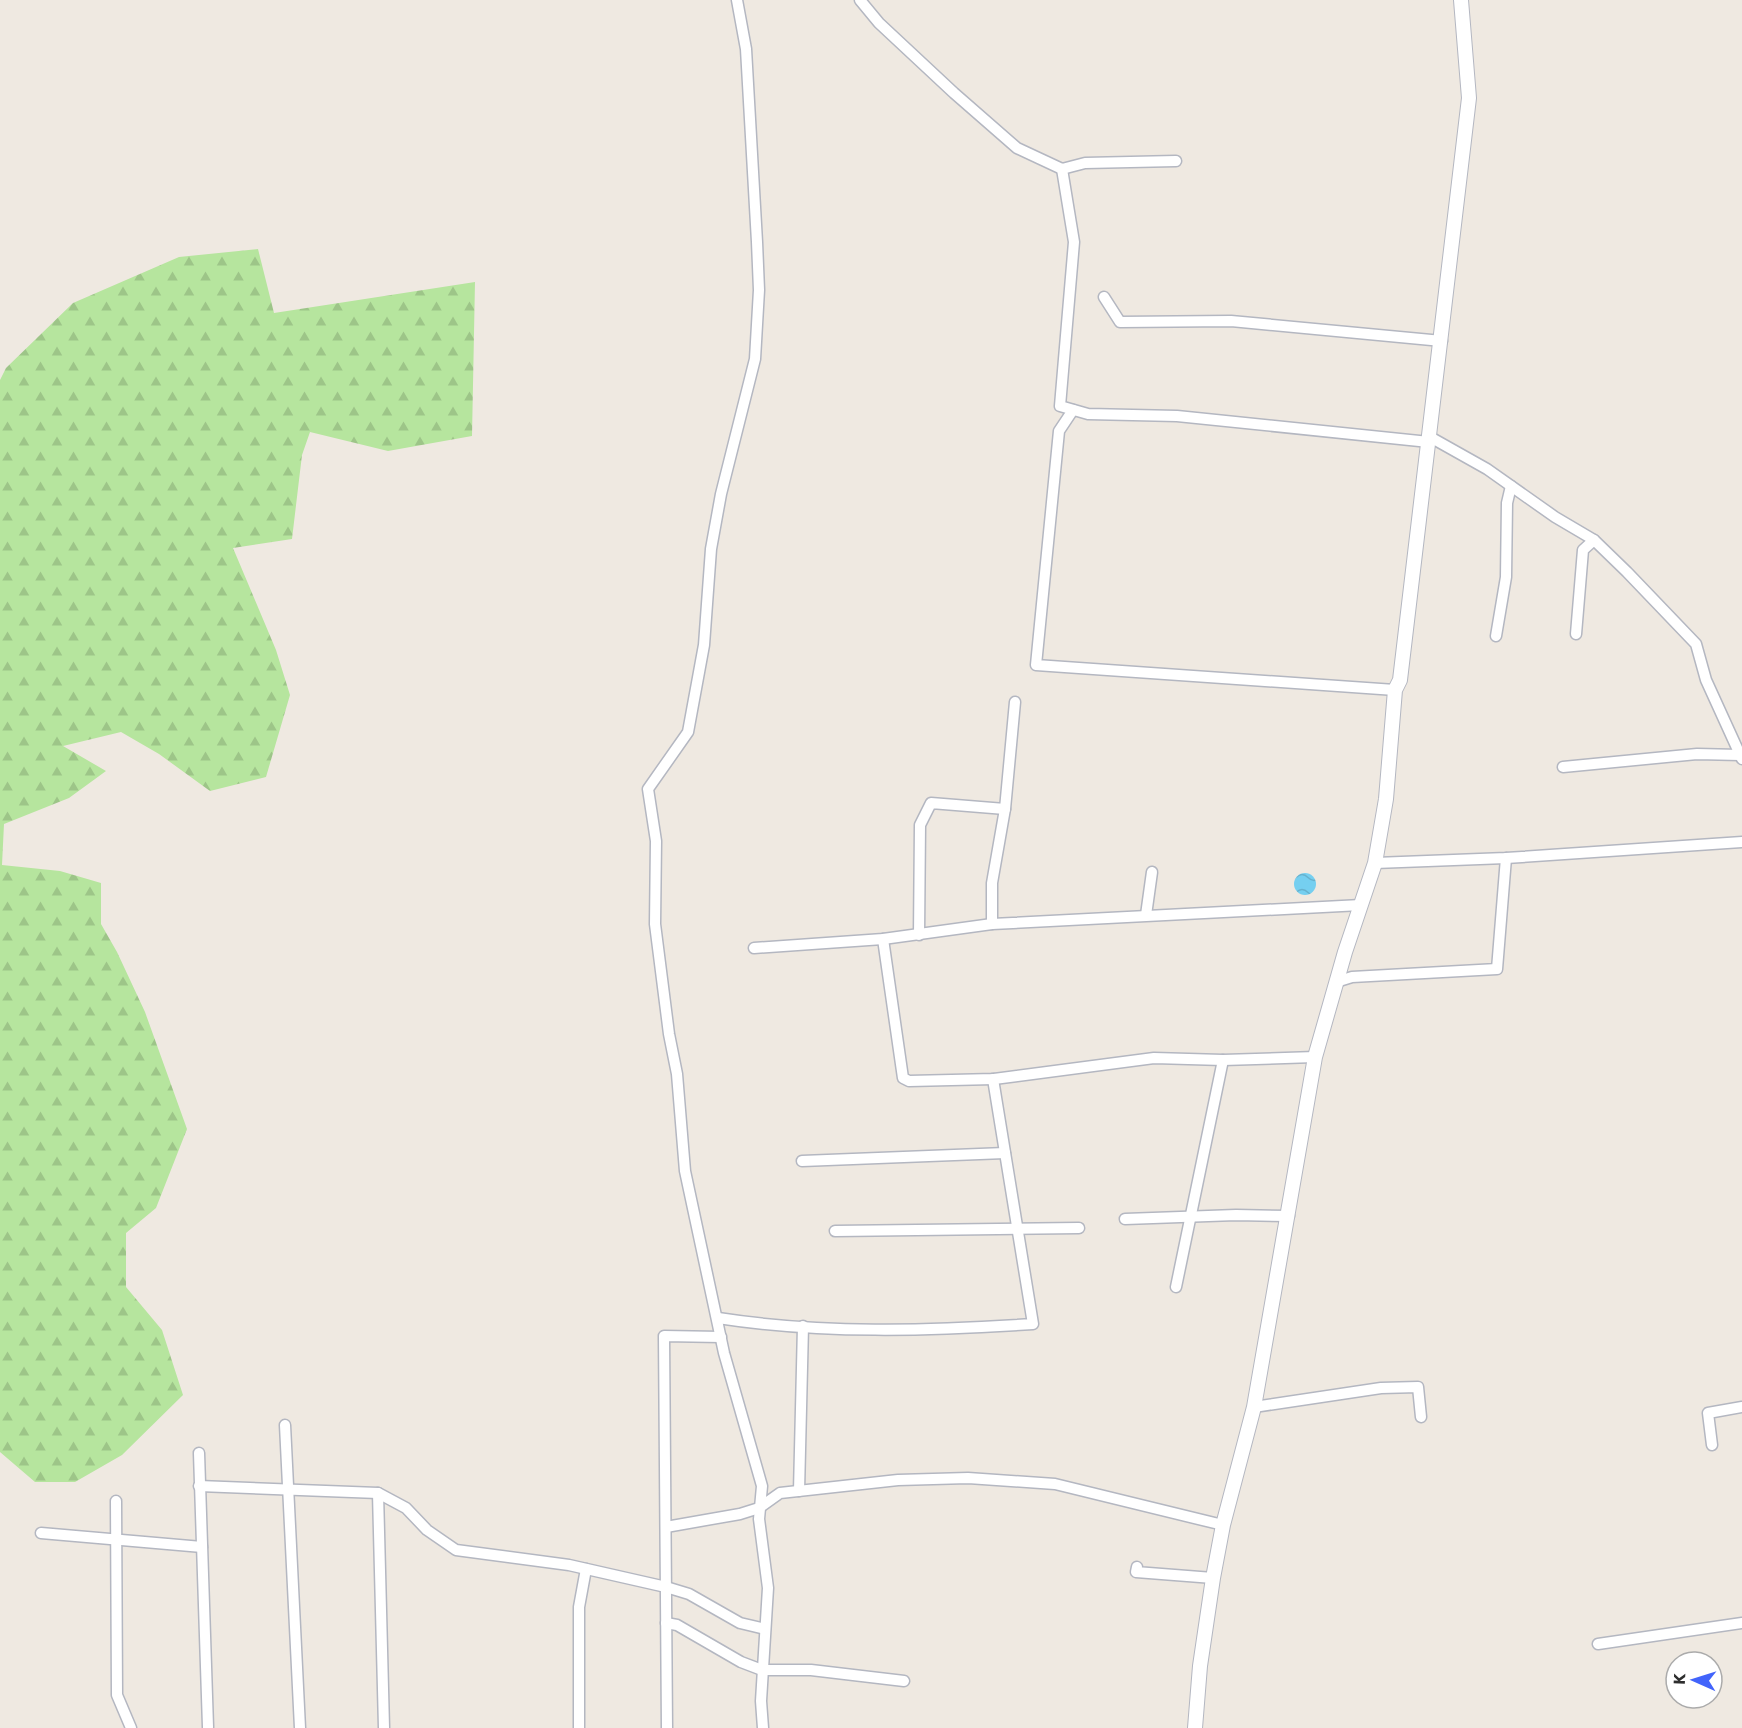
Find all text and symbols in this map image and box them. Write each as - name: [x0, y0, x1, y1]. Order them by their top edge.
- north arrow: [1664, 1650, 1724, 1710]
- text: K: [1668, 1672, 1691, 1685]

